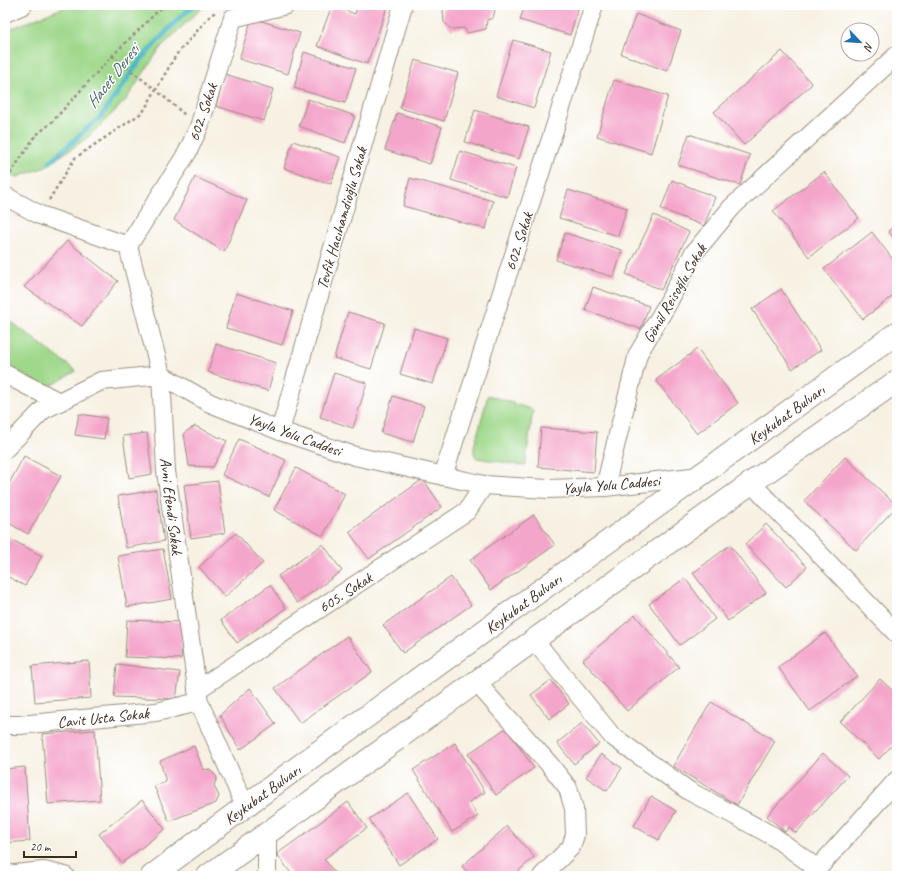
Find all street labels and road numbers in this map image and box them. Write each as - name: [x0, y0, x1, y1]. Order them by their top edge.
- street label: 602. Sokak: [184, 80, 223, 144]
- street label: Tevfik Hacıhamdioğlu Sokak: [312, 144, 372, 292]
- street label: 602. Sokak: [500, 209, 538, 273]
- street label: Gönül Reisoğlu Sokak: [639, 240, 712, 346]
- street label: Keykubat Bulvarı: [744, 380, 830, 449]
- street label: Yayla Yolu Caddesi: [245, 409, 346, 462]
- street label: Avni Efendi Sokak: [155, 457, 187, 557]
- street label: Yayla Yolu Caddesi: [562, 471, 663, 499]
- street label: 605. Sokak: [315, 567, 377, 618]
- street label: Keykubat Bulvarı: [481, 569, 567, 638]
- street label: Cavit Usta Sokak: [56, 703, 151, 733]
- street label: Keykubat Bulvarı: [220, 760, 306, 829]

